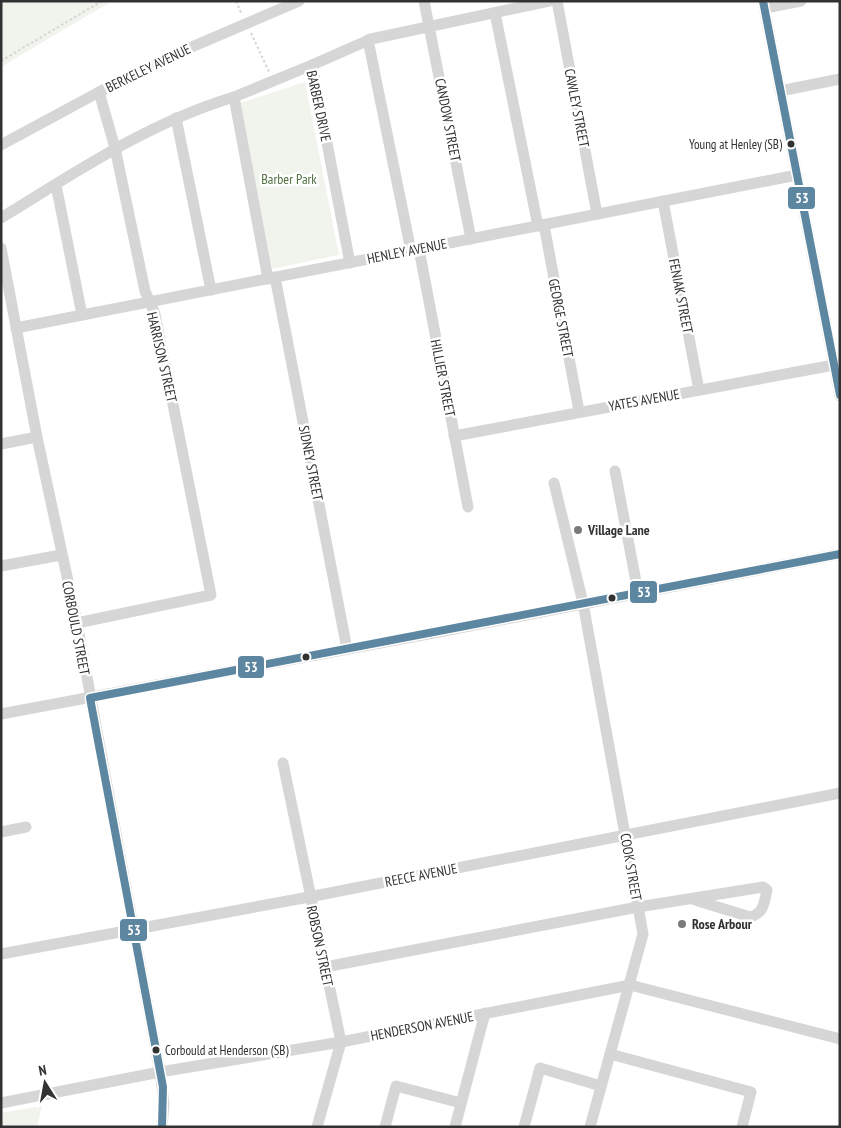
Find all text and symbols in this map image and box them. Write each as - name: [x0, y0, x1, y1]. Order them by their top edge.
- street label: BERKELEY AVENUE: [103, 40, 193, 96]
- street label: CAWLEY STREET: [561, 67, 594, 150]
- street label: BARBER DRIVE: [303, 69, 335, 143]
- street label: CANDOW STREET: [431, 77, 465, 164]
- place label: Young at Henley (SB): [689, 136, 782, 153]
- marker: Young at Henley (SB): [786, 139, 796, 149]
- park label: Barber Park: [261, 170, 317, 188]
- line badge: 53: [787, 186, 816, 210]
- text: 53: [795, 189, 809, 207]
- street label: HENLEY AVENUE: [366, 234, 448, 268]
- street label: FENIAK STREET: [665, 257, 697, 336]
- street label: GEORGE STREET: [545, 277, 578, 360]
- street label: HARRISON STREET: [143, 310, 181, 405]
- street label: HILLIER STREET: [427, 338, 459, 419]
- street label: YATES AVENUE: [607, 385, 681, 415]
- street label: SIDNEY STREET: [295, 424, 327, 503]
- place label: Village Lane: [587, 521, 650, 539]
- marker: Village Lane: [572, 524, 584, 536]
- street label: CORBOULD STREET: [58, 579, 94, 677]
- line badge: 53: [629, 580, 658, 604]
- text: 53: [637, 583, 651, 601]
- unlabelled marker: [607, 593, 617, 603]
- unlabelled marker: [301, 652, 311, 662]
- line badge: 53: [237, 655, 265, 679]
- text: 53: [244, 658, 258, 676]
- street label: COOK STREET: [616, 832, 646, 903]
- street label: REECE AVENUE: [383, 859, 459, 891]
- street label: ROBSON STREET: [303, 904, 337, 989]
- place label: Rose Arbour: [692, 915, 753, 933]
- line badge: 53: [119, 918, 148, 942]
- marker: Rose Arbour: [676, 918, 688, 930]
- text: 53: [127, 921, 141, 939]
- street label: HENDERSON AVENUE: [369, 1007, 475, 1045]
- place label: Corbould at Henderson (SB): [165, 1042, 288, 1059]
- marker: Corbould at Henderson (SB): [151, 1045, 161, 1055]
- north arrow: [20, 1058, 70, 1108]
- text: N: [37, 1061, 48, 1080]

